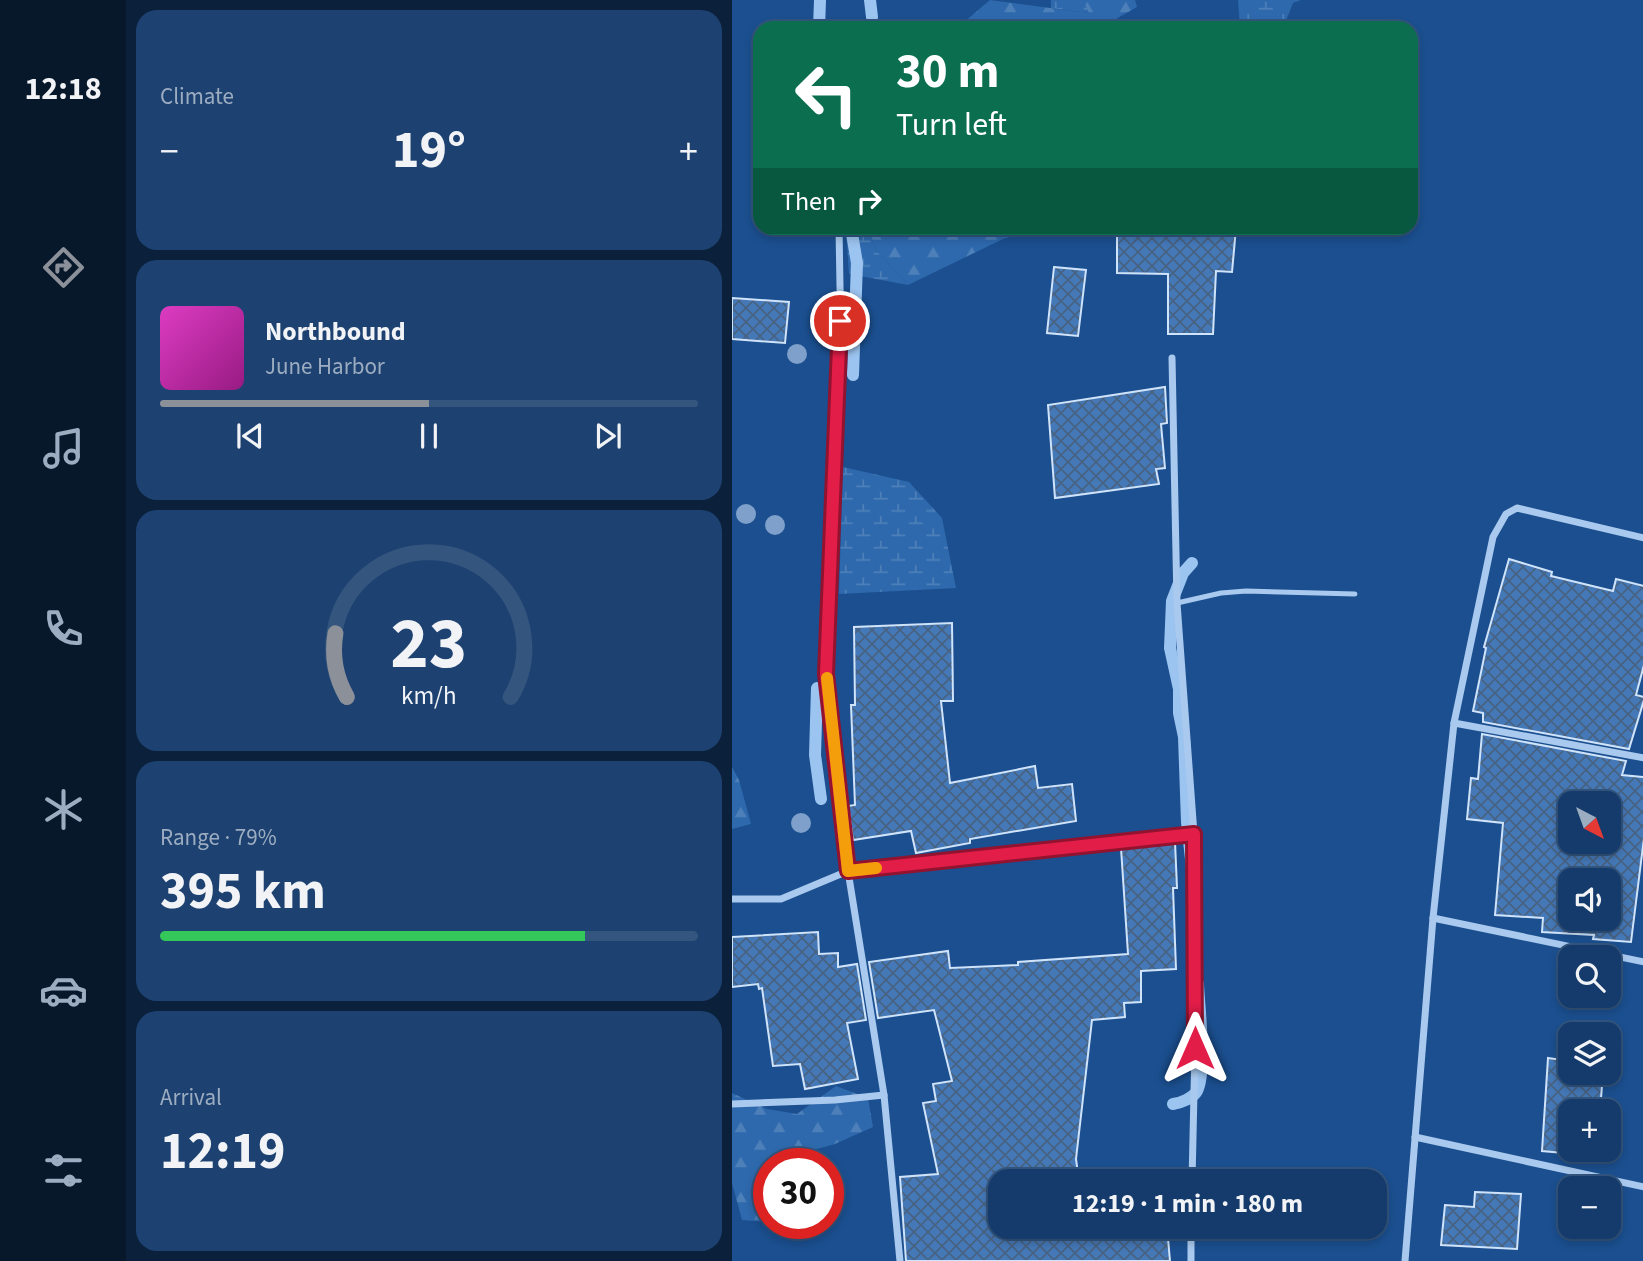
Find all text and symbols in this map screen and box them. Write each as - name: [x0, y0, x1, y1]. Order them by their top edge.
- text: 30 m: [896, 37, 1000, 107]
- icon: left: [781, 49, 872, 140]
- text: 12:18: [24, 66, 102, 112]
- text: Climate: [160, 80, 234, 113]
- text: Turn left: [896, 102, 1007, 148]
- text: 19°: [392, 114, 466, 188]
- text: −: [160, 125, 179, 179]
- text: +: [679, 125, 698, 179]
- icon: right: [850, 182, 888, 220]
- text: Then: [781, 183, 836, 220]
- icon: directions: [39, 243, 88, 292]
- pin: [810, 291, 870, 351]
- icon: arrive: [821, 302, 859, 340]
- text: Northbound: [265, 313, 406, 350]
- text: June Harbor: [265, 350, 385, 383]
- icon: previous: [231, 417, 269, 455]
- icon: pause: [410, 417, 448, 455]
- icon: next: [589, 417, 627, 455]
- icon: music: [39, 424, 88, 473]
- text: 23: [391, 592, 467, 696]
- icon: phone: [39, 604, 88, 653]
- text: km/h: [401, 677, 457, 713]
- icon: climate: [39, 785, 88, 834]
- north arrow: [1558, 791, 1621, 854]
- map controls: [1558, 791, 1621, 1239]
- text: Range · 79%: [160, 821, 277, 854]
- text: 395 km: [160, 855, 326, 929]
- button: sound: [1558, 868, 1621, 931]
- button: search: [1558, 945, 1621, 1008]
- icon: car: [39, 966, 88, 1015]
- position arrow: [1158, 1011, 1232, 1085]
- button: layers: [1558, 1022, 1621, 1085]
- text: Arrival: [160, 1081, 222, 1114]
- button: +: [1558, 1099, 1621, 1162]
- text: 12:19: [160, 1115, 285, 1189]
- icon: filters: [39, 1146, 88, 1195]
- speed limit sign: 30: [753, 1148, 844, 1239]
- button: −: [1558, 1176, 1621, 1239]
- text: 12:19 · 1 min · 180 m: [1072, 1185, 1303, 1222]

